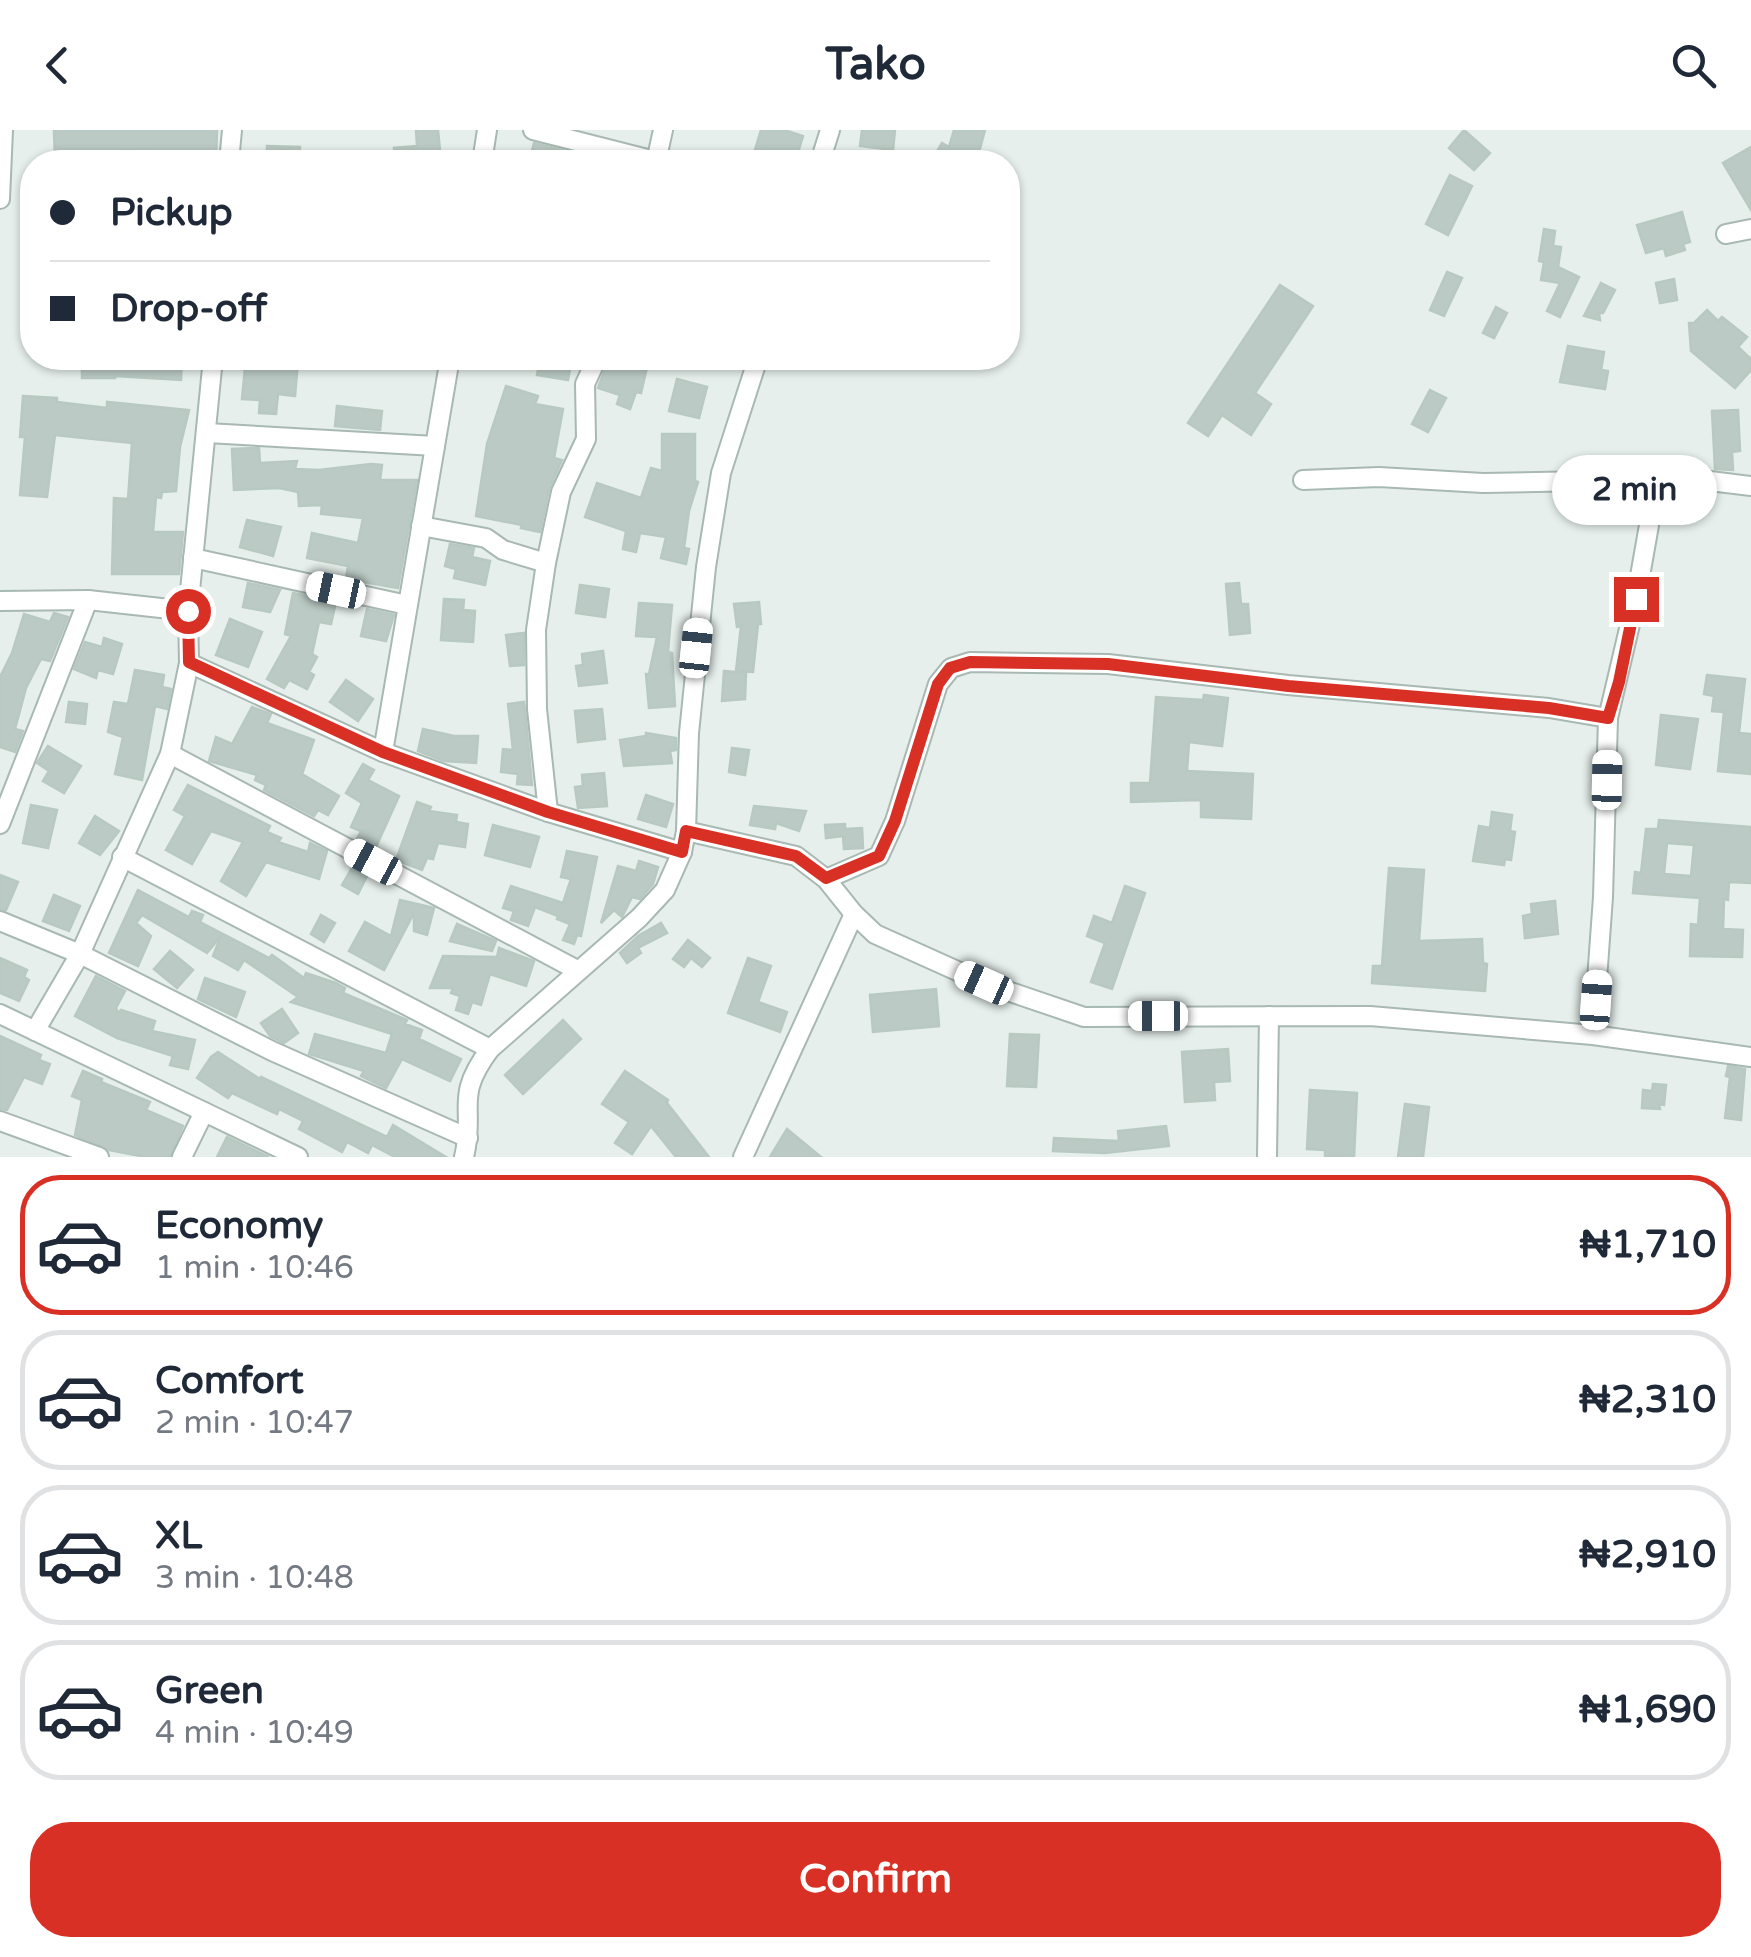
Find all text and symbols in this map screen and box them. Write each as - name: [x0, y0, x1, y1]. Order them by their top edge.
- icon: back: [30, 38, 85, 93]
- text: Tako: [825, 38, 926, 92]
- icon: search: [1666, 38, 1721, 93]
- text: Pickup: [110, 190, 233, 236]
- text: Drop-off: [110, 286, 267, 332]
- callout: 2 min: [1554, 454, 1718, 524]
- text: 2 min: [1592, 471, 1677, 509]
- car: [304, 569, 368, 611]
- route end: [1614, 577, 1659, 622]
- route start: [166, 589, 211, 634]
- car: [678, 617, 714, 679]
- car: [1591, 750, 1623, 810]
- car: [339, 835, 407, 889]
- car: [950, 957, 1018, 1009]
- car: [1579, 969, 1613, 1031]
- car: [1128, 1001, 1188, 1031]
- icon: car: [35, 1200, 125, 1290]
- text: Economy: [155, 1203, 323, 1249]
- text: ₦1,710: [1579, 1222, 1716, 1268]
- text: 1 min · 10:46: [155, 1249, 354, 1287]
- icon: car: [35, 1355, 125, 1445]
- text: Comfort: [155, 1358, 304, 1404]
- text: ₦2,310: [1579, 1377, 1716, 1423]
- text: 2 min · 10:47: [155, 1404, 354, 1442]
- icon: car: [35, 1510, 125, 1600]
- text: XL: [155, 1513, 202, 1559]
- text: ₦2,910: [1579, 1532, 1716, 1578]
- text: 3 min · 10:48: [155, 1559, 354, 1597]
- icon: car: [35, 1665, 125, 1755]
- text: Green: [155, 1668, 264, 1714]
- text: ₦1,690: [1579, 1687, 1716, 1733]
- text: 4 min · 10:49: [155, 1714, 354, 1752]
- button: Confirm: [30, 1822, 1721, 1937]

